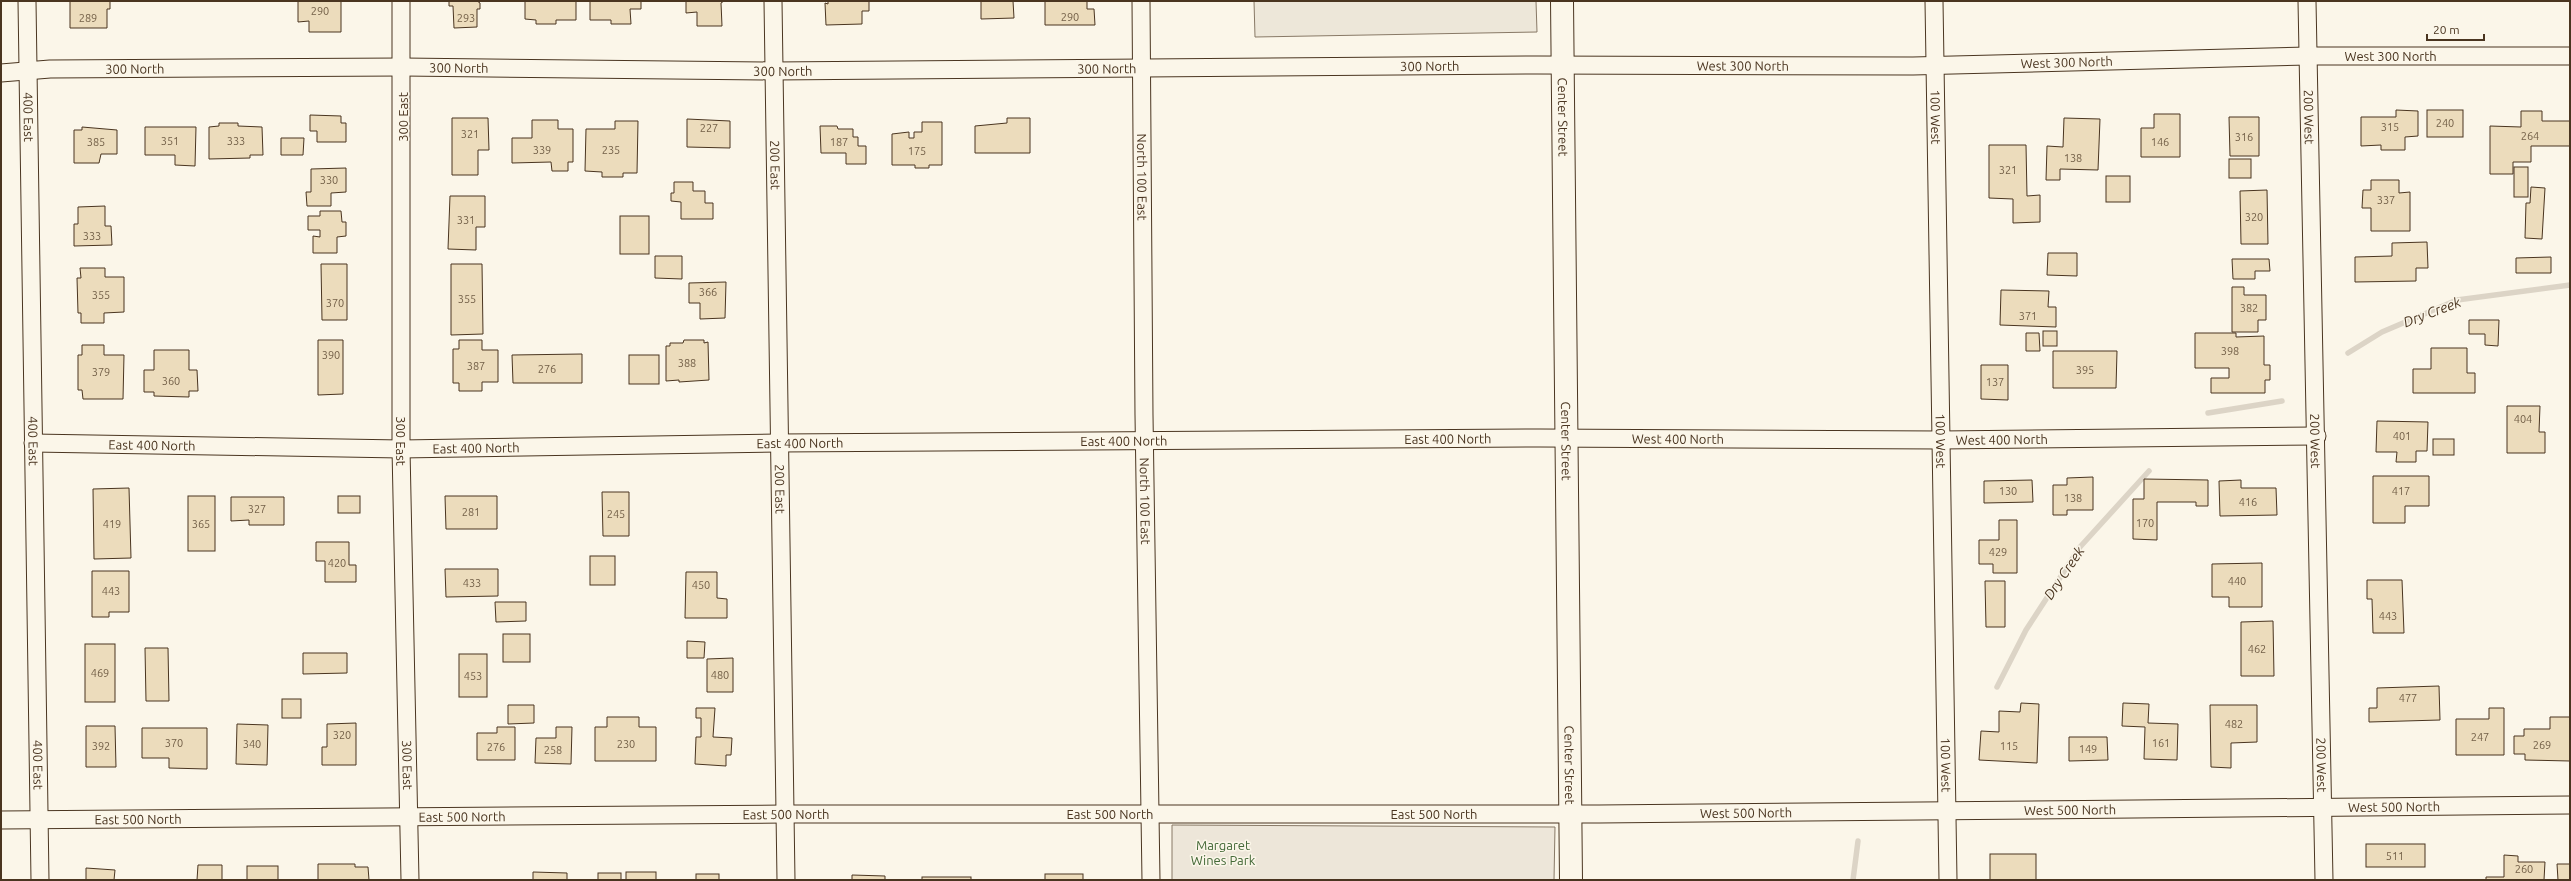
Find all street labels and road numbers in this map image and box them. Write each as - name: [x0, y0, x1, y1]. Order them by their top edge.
- street label: West 300 North: [2345, 49, 2437, 63]
- street label: West 300 North: [2020, 54, 2113, 70]
- street label: West 300 North: [1697, 58, 1789, 73]
- street label: 300 North: [1400, 59, 1460, 73]
- street label: 300 North: [429, 60, 489, 75]
- street label: 300 North: [105, 61, 165, 76]
- street label: 300 North: [1077, 61, 1137, 76]
- street label: 300 North: [753, 64, 813, 78]
- street label: Center Street: [1556, 77, 1571, 157]
- street label: 100 West: [1928, 89, 1943, 144]
- street label: 200 West: [2302, 89, 2317, 145]
- street label: 400 East: [21, 92, 36, 142]
- street label: 300 East: [396, 92, 410, 142]
- street label: North 100 East: [1135, 133, 1150, 221]
- street label: 200 East: [768, 140, 783, 190]
- street label: Center Street: [1559, 401, 1574, 481]
- street label: 100 West: [1934, 413, 1948, 468]
- street label: 200 West: [2308, 413, 2323, 468]
- street label: 400 East: [26, 416, 41, 466]
- street label: 300 East: [394, 416, 408, 466]
- street label: East 400 North: [1404, 431, 1491, 446]
- street label: West 400 North: [1632, 431, 1724, 446]
- street label: West 400 North: [1956, 432, 2048, 447]
- street label: East 400 North: [1080, 433, 1168, 448]
- street label: East 400 North: [756, 436, 844, 450]
- street label: East 400 North: [108, 437, 196, 453]
- street label: East 400 North: [432, 440, 520, 456]
- street label: North 100 East: [1138, 457, 1153, 545]
- street label: 200 East: [773, 464, 788, 514]
- street label: Center Street: [1562, 725, 1577, 805]
- street label: 100 West: [1939, 737, 1954, 792]
- street label: 200 West: [2314, 737, 2329, 792]
- street label: 400 East: [31, 740, 46, 790]
- street label: 300 East: [400, 740, 415, 790]
- street label: West 500 North: [2348, 799, 2440, 814]
- street label: West 500 North: [2024, 802, 2116, 817]
- street label: West 500 North: [1700, 805, 1792, 820]
- street label: East 500 North: [742, 807, 830, 821]
- street label: East 500 North: [1066, 807, 1154, 821]
- street label: East 500 North: [1390, 807, 1478, 821]
- street label: East 500 North: [418, 809, 506, 824]
- street label: East 500 North: [94, 812, 182, 826]

